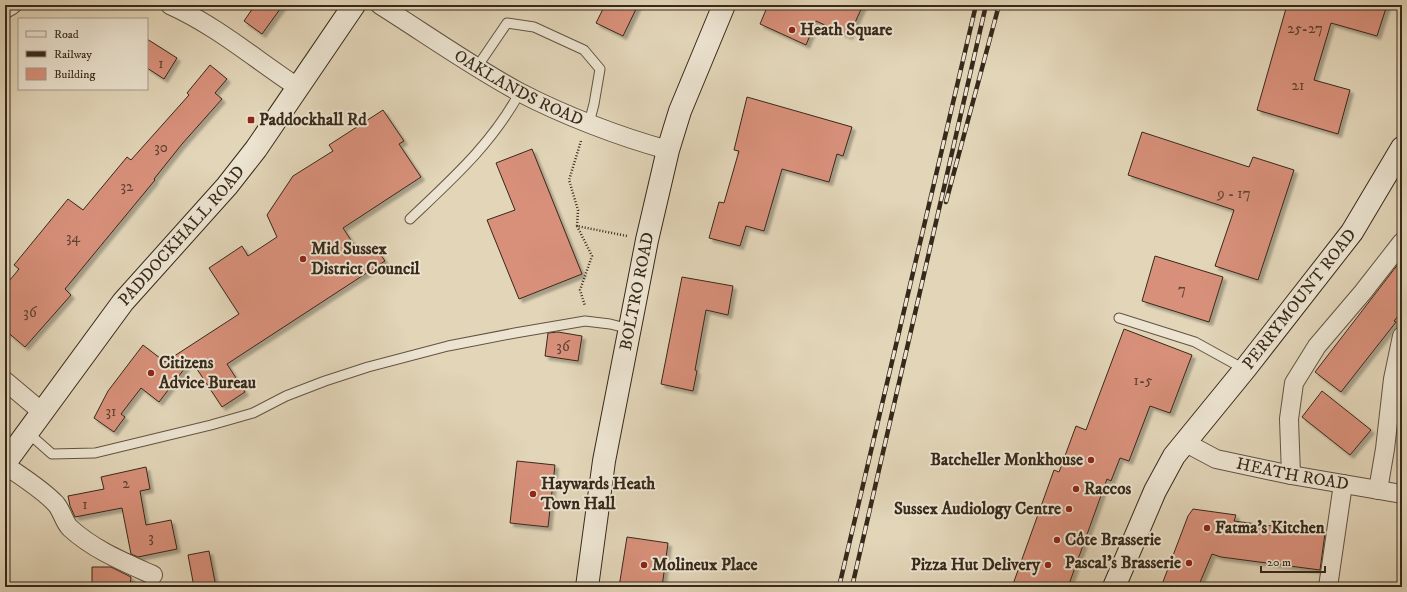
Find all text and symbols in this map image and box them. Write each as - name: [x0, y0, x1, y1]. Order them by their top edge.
- legend: [18, 18, 148, 90]
- place label: Heath Square: [800, 19, 892, 41]
- house number: 25-27: [1287, 19, 1323, 38]
- marker: Heath Square: [787, 25, 797, 35]
- text: Road: [54, 27, 79, 42]
- street label: OAKLANDS ROAD: [450, 45, 587, 131]
- text: Railway: [54, 47, 92, 62]
- house number: 1: [158, 54, 164, 73]
- text: Building: [54, 67, 95, 82]
- house number: 21: [1292, 76, 1304, 95]
- place label: Paddockhall Rd: [259, 109, 367, 131]
- marker: Paddockhall Rd: [246, 115, 256, 125]
- house number: 30: [154, 138, 168, 157]
- street label: PADDOCKHALL ROAD: [114, 161, 250, 311]
- house number: 32: [121, 177, 134, 196]
- house number: 9 - 17: [1216, 184, 1251, 203]
- street label: PERRYMOUNT ROAD: [1238, 224, 1361, 374]
- house number: 34: [66, 228, 80, 247]
- street label: BOLTRO ROAD: [615, 230, 659, 352]
- place label: Mid Sussex District Council: [311, 238, 421, 280]
- marker: Mid Sussex District Council: [298, 254, 308, 264]
- house number: 7: [1178, 280, 1186, 299]
- house number: 36: [23, 303, 38, 322]
- house number: 36: [556, 337, 571, 356]
- place label: Citizens Advice Bureau: [158, 352, 256, 394]
- marker: Citizens Advice Bureau: [146, 368, 156, 378]
- house number: 1-5: [1133, 371, 1153, 390]
- house number: 31: [105, 402, 117, 421]
- place label: Batcheller Monkhouse: [930, 449, 1083, 471]
- street label: HEATH ROAD: [1234, 453, 1350, 496]
- marker: Batcheller Monkhouse: [1086, 455, 1096, 465]
- place label: Haywards Heath Town Hall: [540, 473, 655, 515]
- house number: 2: [122, 474, 130, 493]
- place label: Raccos: [1084, 478, 1131, 500]
- marker: Raccos: [1071, 484, 1081, 494]
- marker: Haywards Heath Town Hall: [528, 489, 538, 499]
- house number: 1: [82, 495, 88, 514]
- place label: Sussex Audiology Centre: [894, 498, 1061, 520]
- marker: Sussex Audiology Centre: [1064, 504, 1074, 514]
- place label: Fatma's Kitchen: [1215, 517, 1325, 539]
- marker: Fatma's Kitchen: [1202, 523, 1212, 533]
- house number: 3: [148, 528, 154, 547]
- place label: Côte Brasserie: [1065, 529, 1161, 551]
- marker: Côte Brasserie: [1052, 535, 1062, 545]
- scale bar: [1261, 548, 1325, 574]
- place label: Pascal's Brasserie: [1065, 552, 1181, 574]
- place label: Molineux Place: [652, 554, 758, 576]
- place label: Pizza Hut Delivery: [911, 554, 1041, 576]
- text: 20 m: [1267, 555, 1291, 570]
- marker: Pascal's Brasserie: [1184, 558, 1194, 568]
- marker: Molineux Place: [639, 560, 649, 570]
- marker: Pizza Hut Delivery: [1043, 560, 1053, 570]

